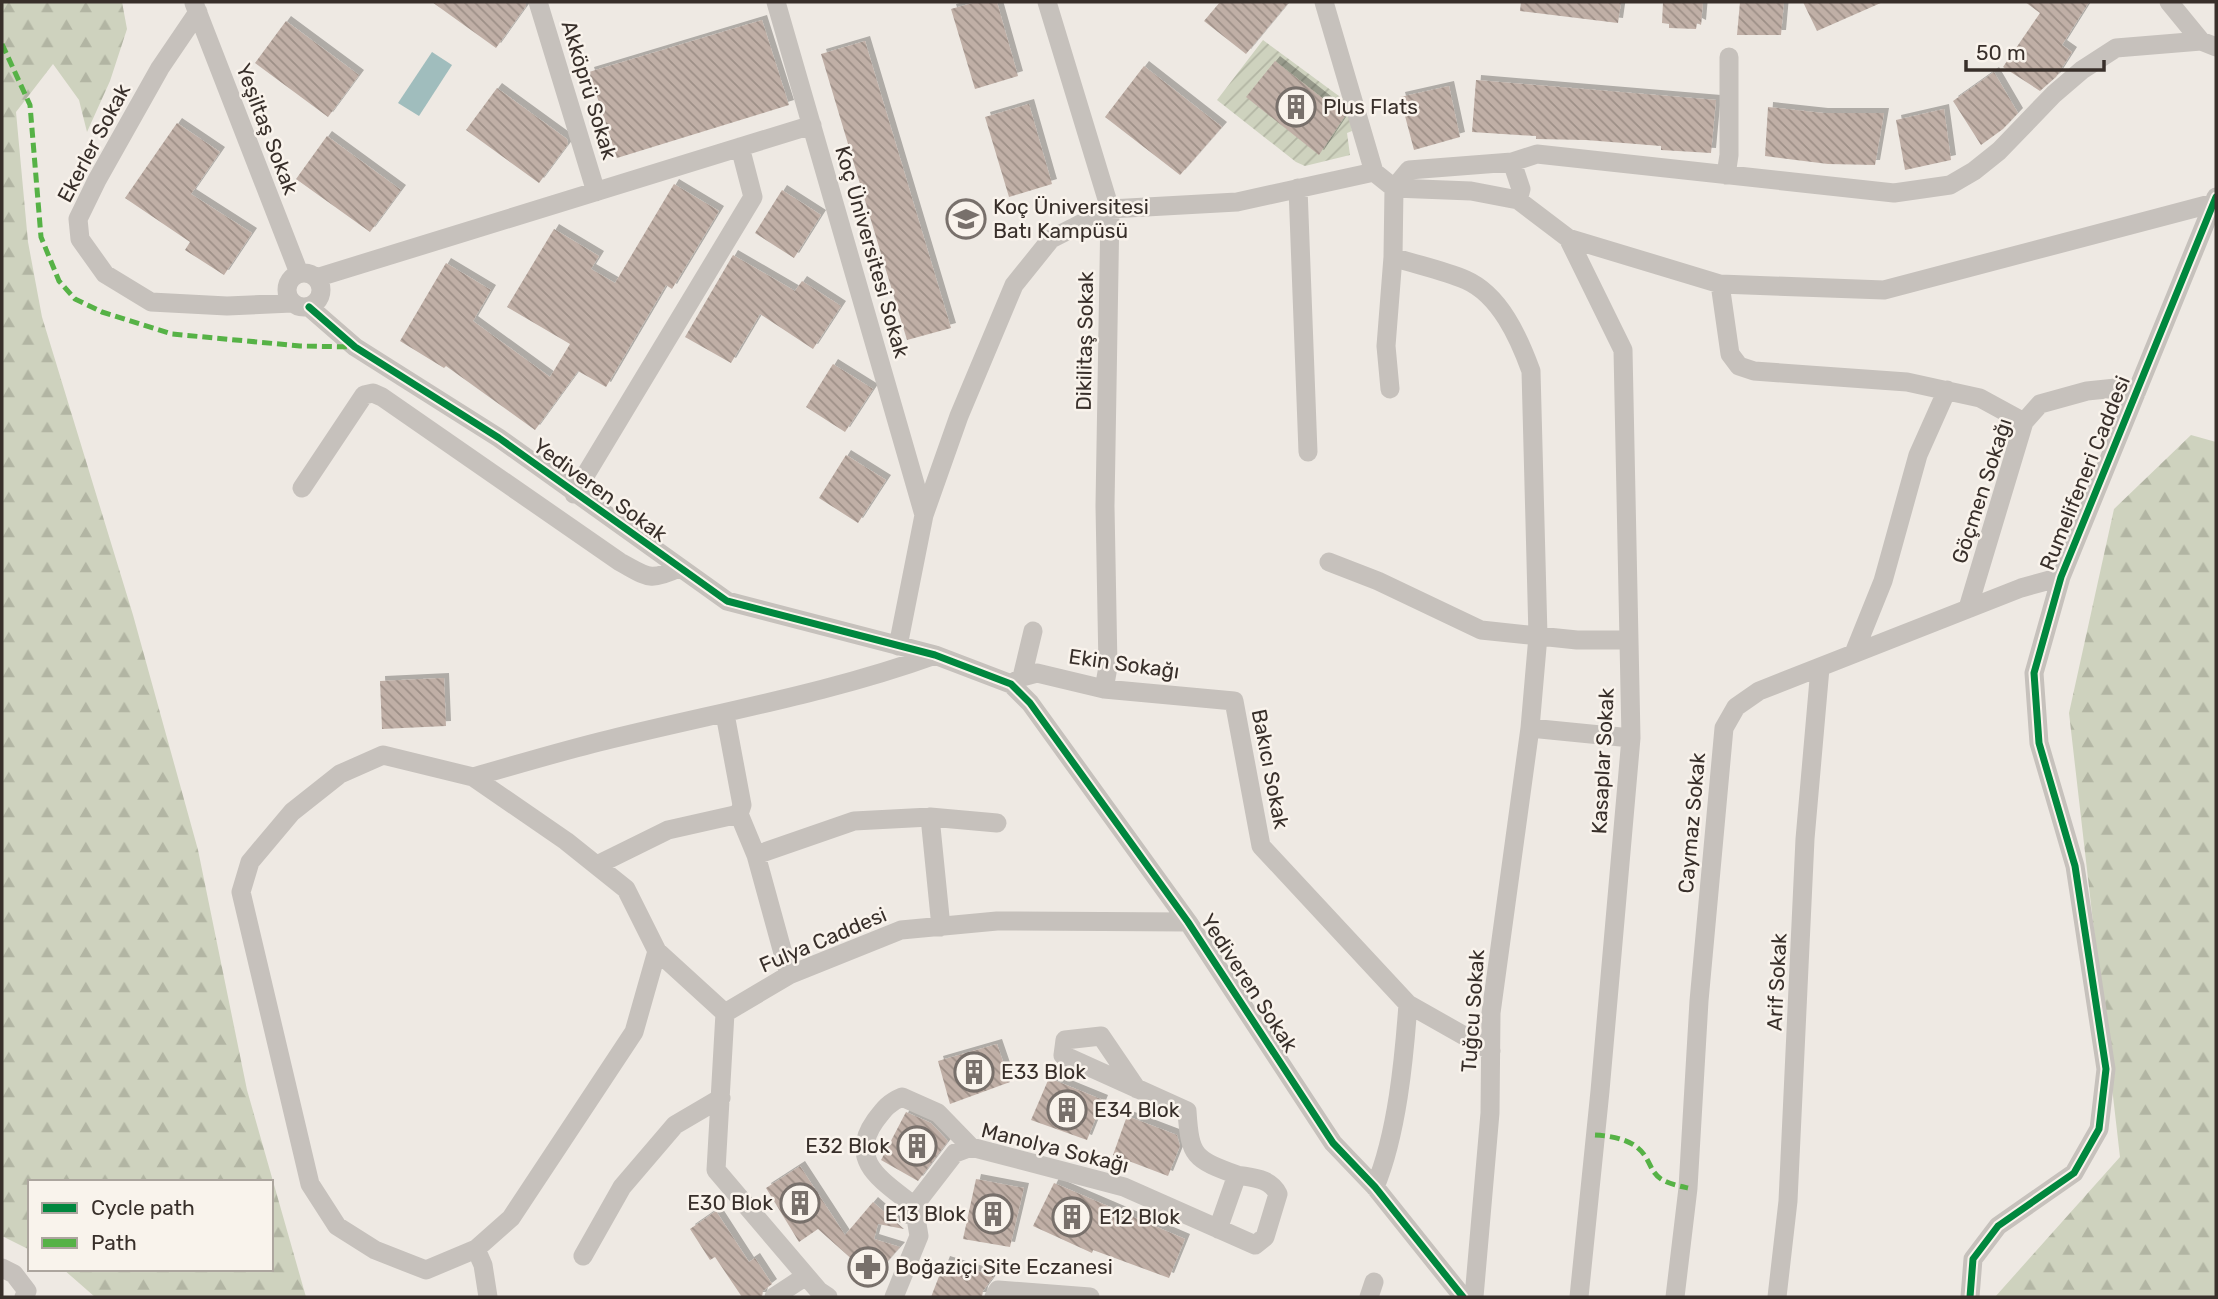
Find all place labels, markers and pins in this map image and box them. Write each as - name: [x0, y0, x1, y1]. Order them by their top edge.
- building icon: Plus Flats: [1275, 86, 1317, 128]
- place label: Plus Flats: [1323, 94, 1418, 119]
- place label: Koç Üniversitesi Batı Kampüsü: [993, 194, 1149, 243]
- school or university icon: Koç Üniversitesi Batı Kampüsü: [945, 198, 987, 240]
- building icon: E33 Blok: [953, 1051, 995, 1093]
- place label: E33 Blok: [1001, 1059, 1086, 1084]
- building icon: E34 Blok: [1046, 1089, 1088, 1131]
- place label: E34 Blok: [1094, 1097, 1180, 1122]
- building icon: E32 Blok: [896, 1125, 938, 1167]
- place label: E32 Blok: [805, 1133, 890, 1158]
- building icon: E30 Blok: [779, 1182, 821, 1224]
- place label: E30 Blok: [687, 1190, 773, 1215]
- building icon: E13 Blok: [972, 1193, 1014, 1235]
- building icon: E12 Blok: [1051, 1196, 1093, 1238]
- place label: E13 Blok: [885, 1201, 966, 1226]
- place label: E12 Blok: [1099, 1204, 1180, 1229]
- pharmacy icon: Boğaziçi Site Eczanesi: [847, 1246, 889, 1288]
- place label: Boğaziçi Site Eczanesi: [895, 1254, 1113, 1279]

